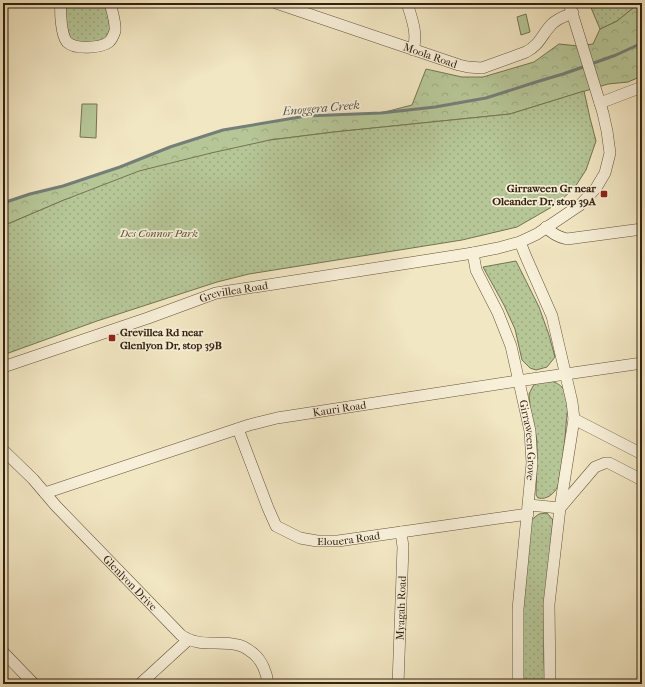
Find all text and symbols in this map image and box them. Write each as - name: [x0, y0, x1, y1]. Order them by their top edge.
- street label: Moola Road: [402, 40, 460, 71]
- water label: Enoggera Creek: [281, 98, 360, 118]
- place label: Girraween Gr near Oleander Dr, stop 39A: [492, 182, 597, 208]
- marker: Girraween Gr near Oleander Dr, stop 39A: [599, 189, 609, 199]
- park label: Des Connor Park: [119, 227, 198, 240]
- street label: Grevillea Road: [197, 278, 270, 305]
- place label: Grevillea Rd near Glenlyon Dr, stop 39B: [120, 326, 222, 352]
- marker: Grevillea Rd near Glenlyon Dr, stop 39B: [107, 333, 117, 343]
- street label: Kauri Road: [312, 398, 368, 419]
- street label: Girraween Grove: [517, 398, 539, 482]
- street label: Elouera Road: [317, 528, 382, 548]
- street label: Glenlyon Drive: [101, 552, 161, 614]
- street label: Myagah Road: [393, 574, 408, 641]

